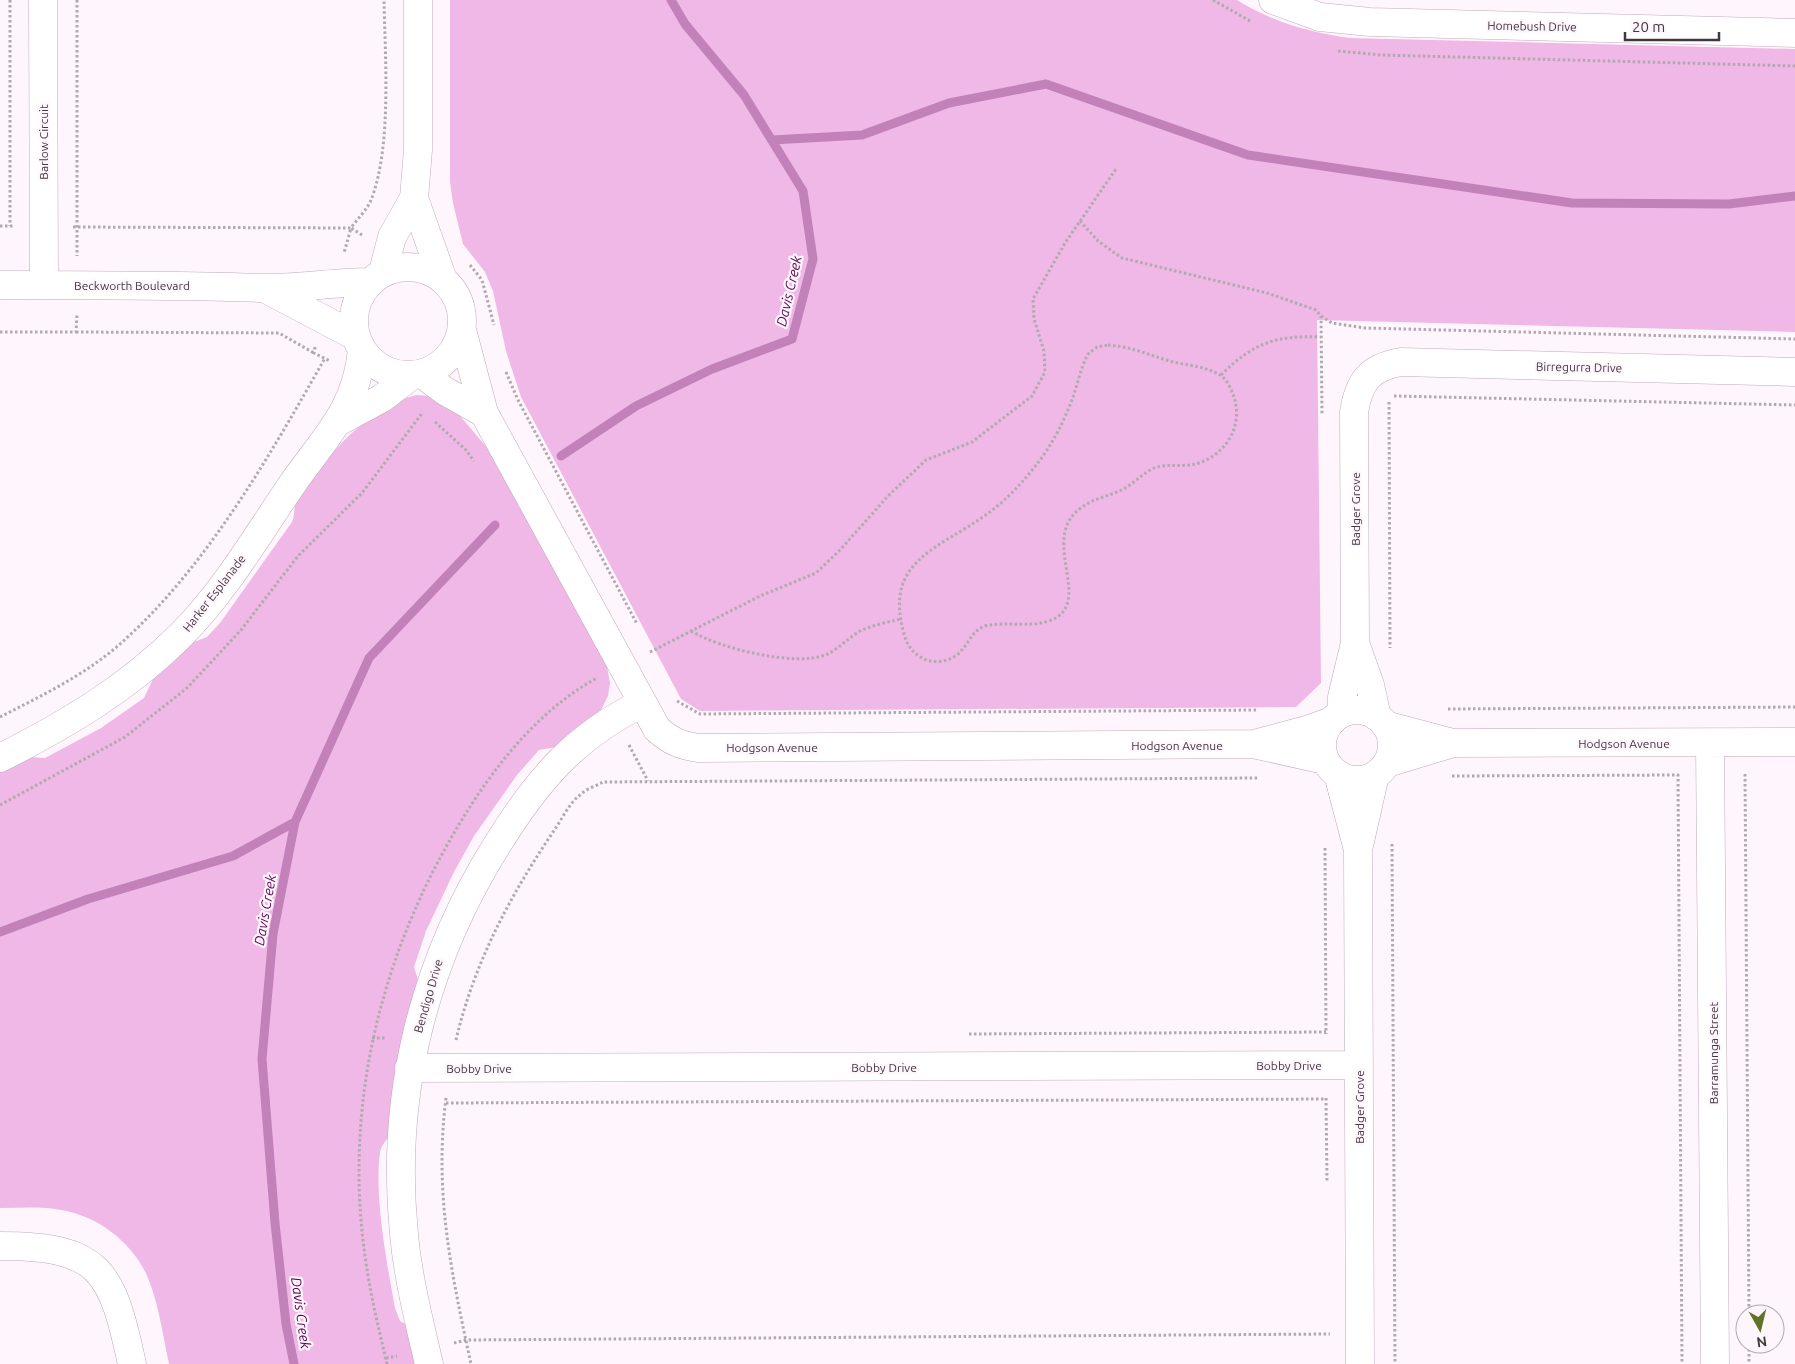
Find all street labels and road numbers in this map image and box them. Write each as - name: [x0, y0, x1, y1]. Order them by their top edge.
- street label: Homebush Drive: [1487, 19, 1577, 33]
- street label: Barlow Circuit: [37, 104, 50, 180]
- street label: Beckworth Boulevard: [74, 279, 190, 292]
- street label: Birregurra Drive: [1536, 360, 1622, 374]
- street label: Badger Grove: [1349, 472, 1362, 546]
- street label: Harker Esplanade: [180, 552, 248, 634]
- street label: Hodgson Avenue: [1578, 737, 1670, 750]
- street label: Hodgson Avenue: [1131, 739, 1223, 752]
- street label: Hodgson Avenue: [726, 741, 818, 754]
- street label: Bendigo Drive: [411, 958, 445, 1034]
- street label: Barramunga Street: [1707, 1002, 1720, 1104]
- street label: Bobby Drive: [1256, 1059, 1322, 1072]
- street label: Bobby Drive: [851, 1061, 917, 1074]
- street label: Bobby Drive: [446, 1062, 512, 1075]
- street label: Badger Grove: [1353, 1070, 1366, 1144]

